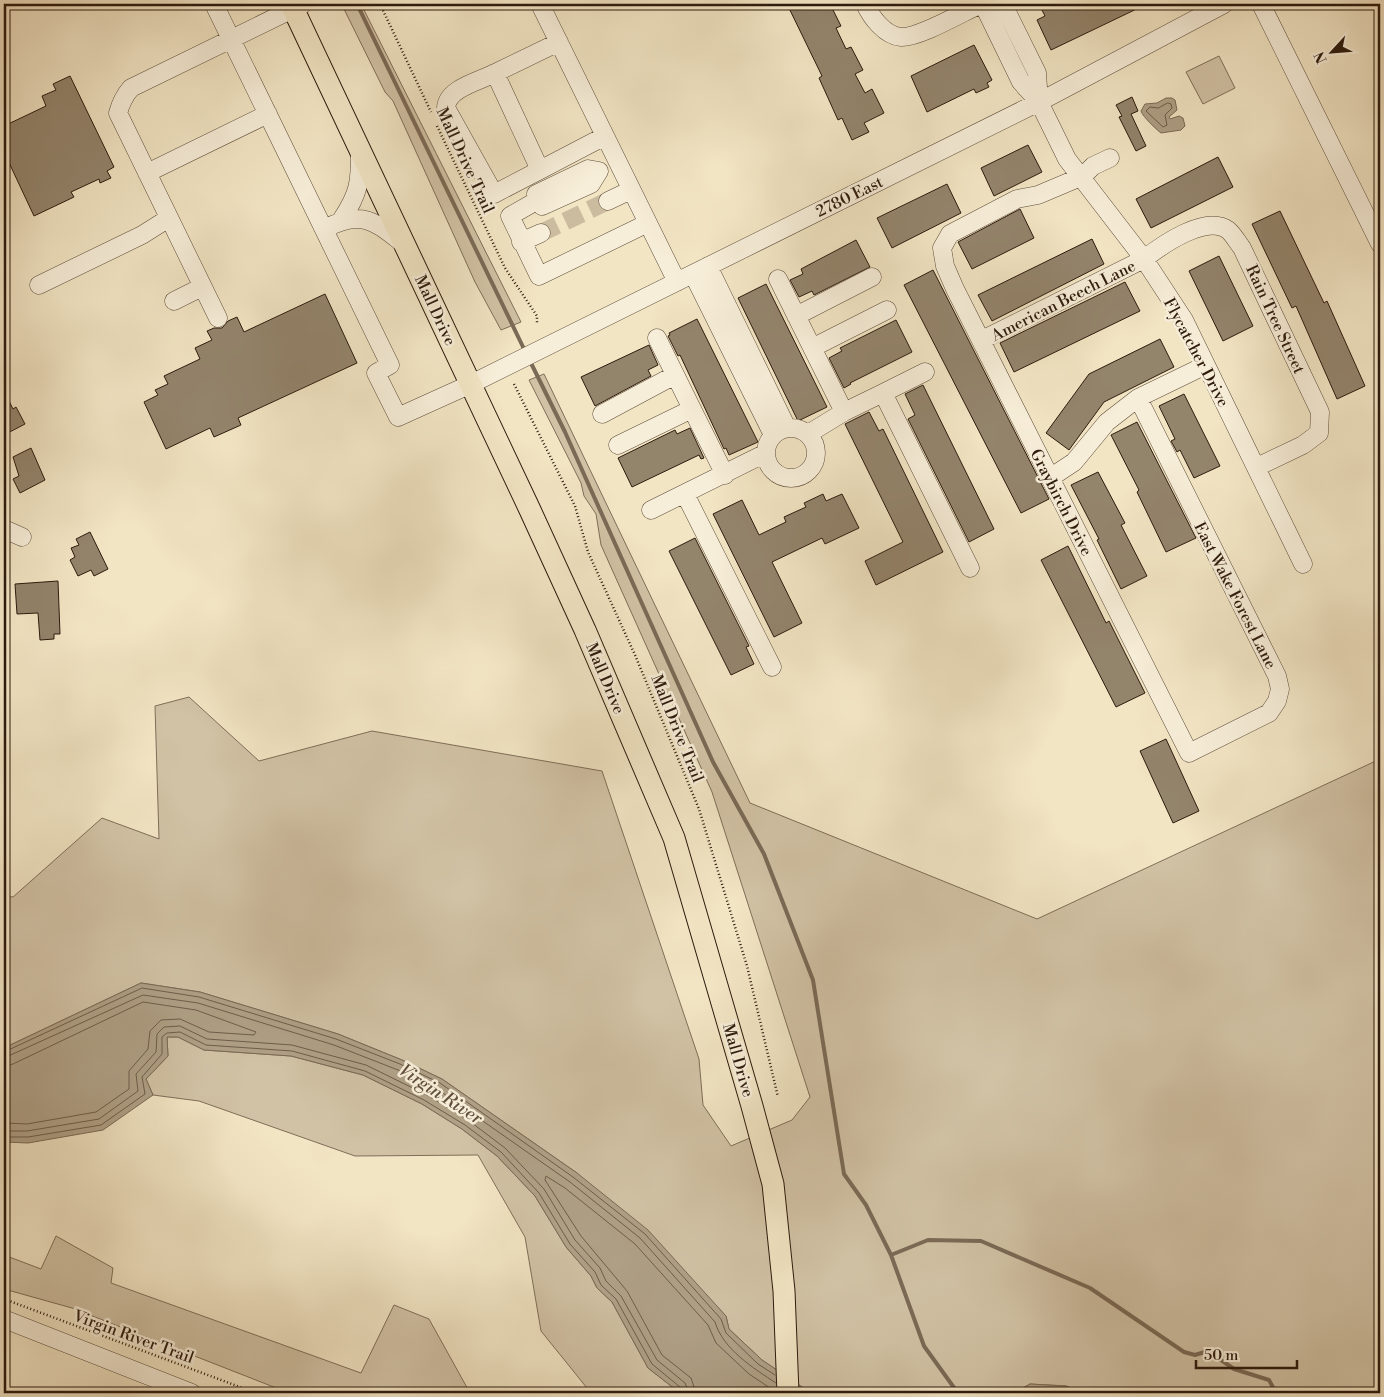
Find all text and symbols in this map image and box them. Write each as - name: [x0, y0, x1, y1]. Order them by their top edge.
- north arrow: [1306, 28, 1356, 78]
- text: N: [1311, 48, 1332, 66]
- street label: Mall Drive Trail: [432, 104, 498, 217]
- street label: 2780 East: [812, 172, 887, 222]
- street label: American Beech Lane: [987, 256, 1139, 346]
- street label: Rain Tree Street: [1241, 262, 1309, 377]
- street label: Mall Drive: [410, 272, 460, 349]
- street label: Flycatcher Drive: [1159, 294, 1233, 411]
- street label: Graybirch Drive: [1026, 446, 1097, 559]
- street label: East Wake Forest Lane: [1189, 519, 1281, 672]
- street label: Mall Drive: [581, 640, 629, 717]
- street label: Mall Drive Trail: [646, 672, 708, 785]
- street label: Mall Drive: [718, 1021, 758, 1099]
- water label: Virgin River: [395, 1059, 487, 1130]
- street label: Virgin River Trail: [70, 1306, 197, 1368]
- scale bar: [1196, 1337, 1298, 1369]
- text: 50 m: [1204, 1346, 1238, 1365]

